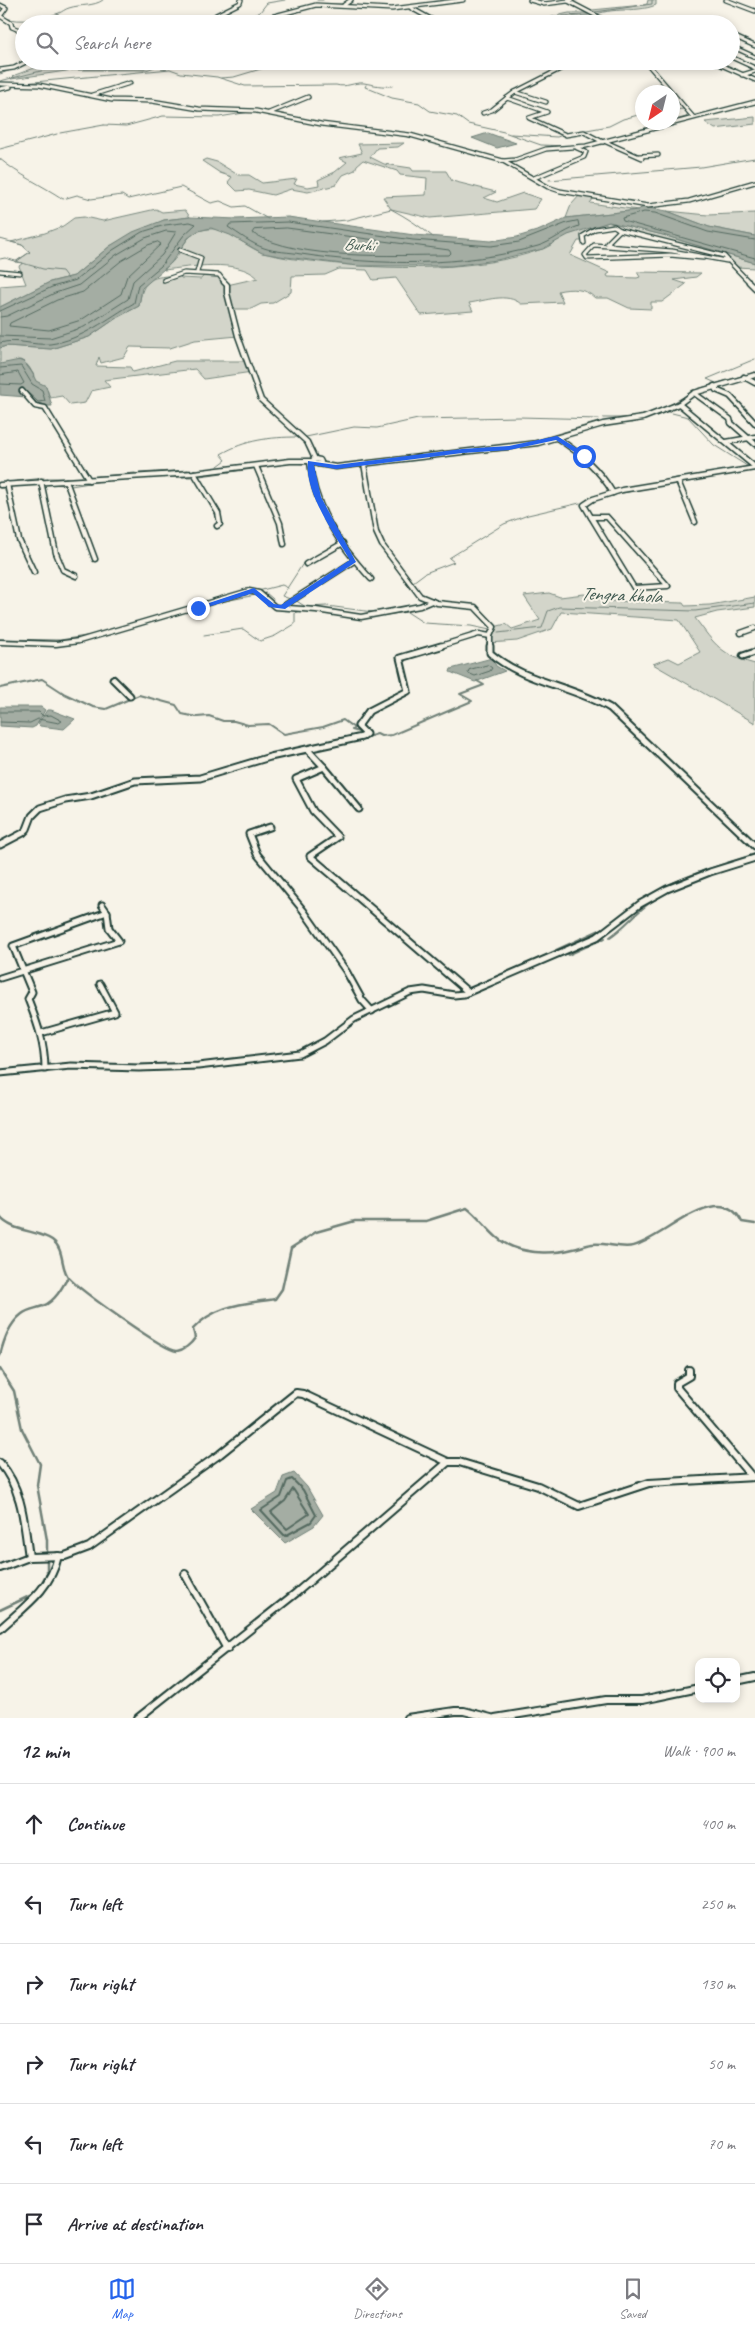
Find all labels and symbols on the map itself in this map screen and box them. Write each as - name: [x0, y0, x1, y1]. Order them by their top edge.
- north arrow: [635, 85, 680, 130]
- water label: Burhi: [343, 234, 379, 256]
- route start: [573, 445, 596, 468]
- water label: Tengra khola: [580, 582, 664, 608]
- route end: [187, 597, 210, 620]

